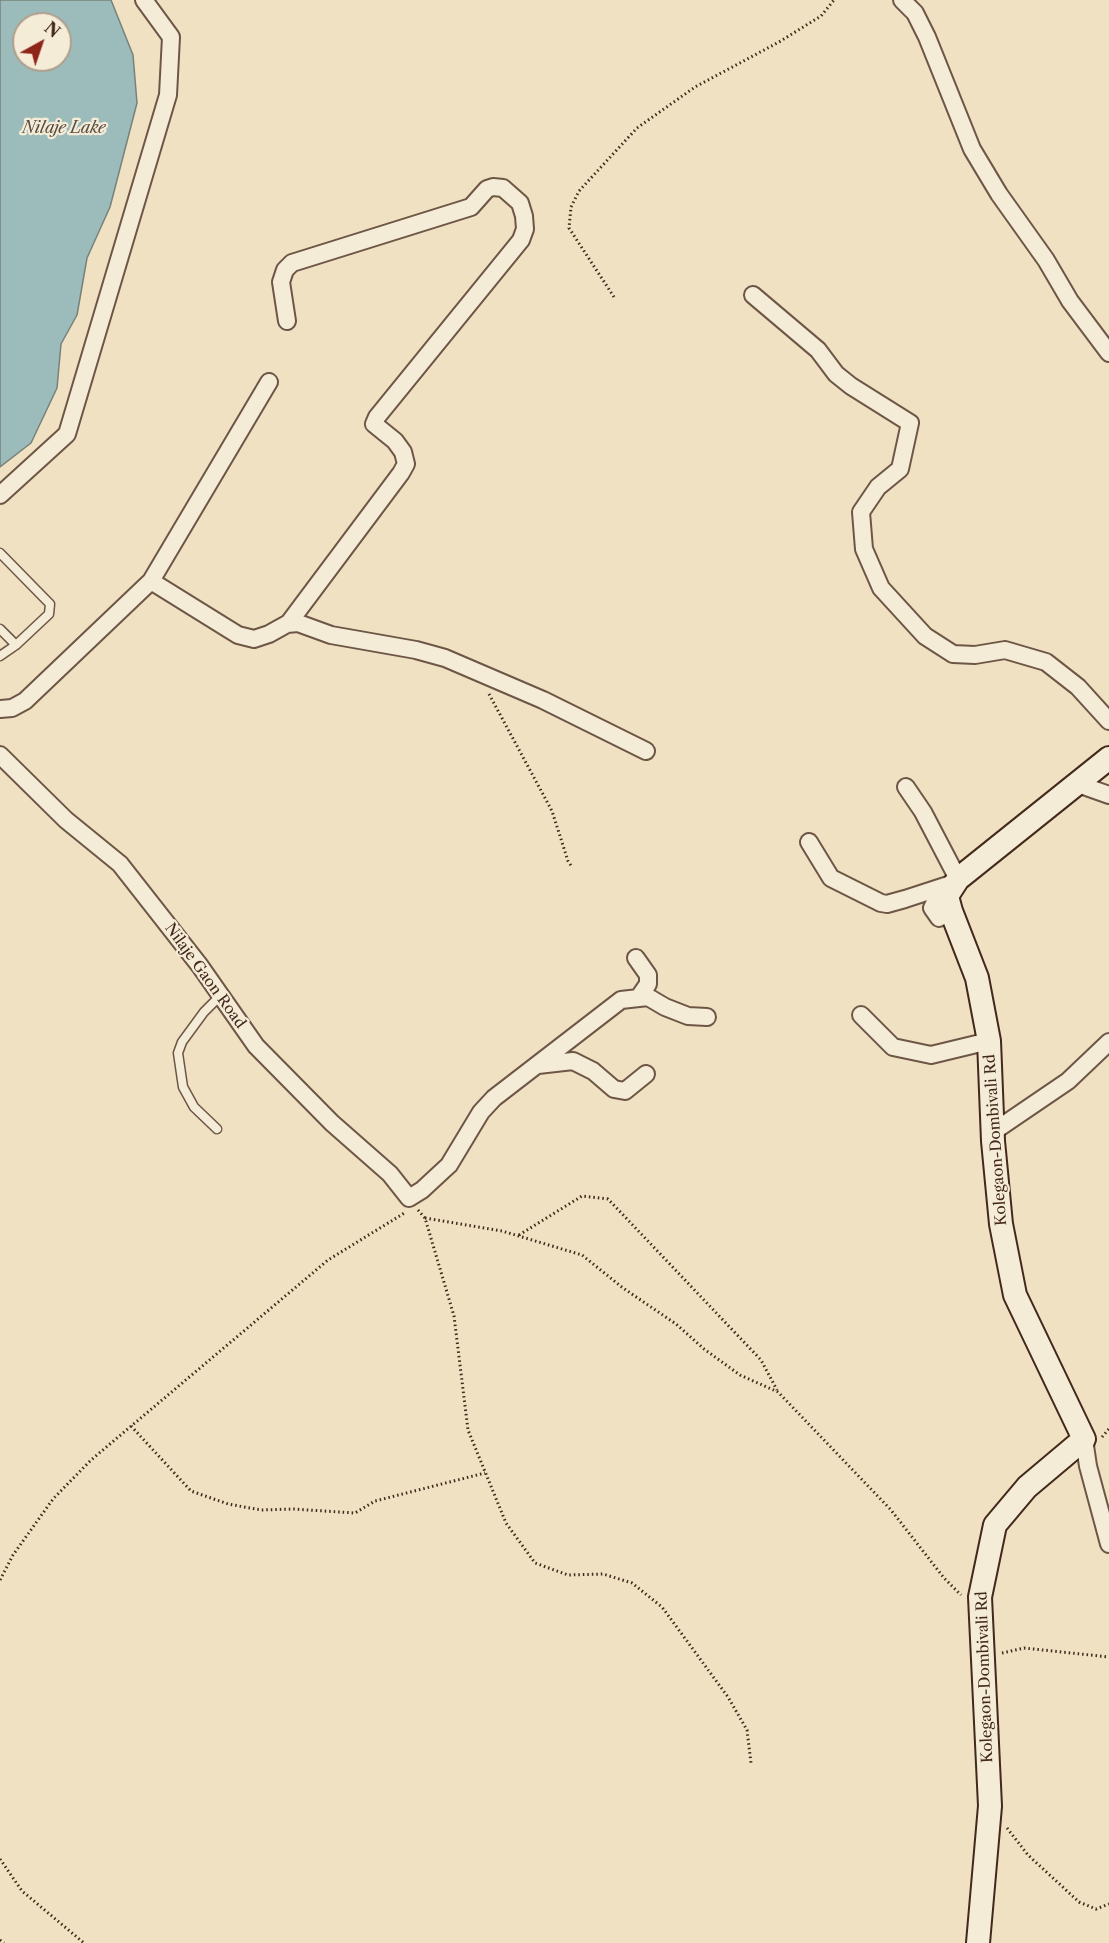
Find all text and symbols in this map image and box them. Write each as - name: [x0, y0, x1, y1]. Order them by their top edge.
- north arrow: [12, 12, 72, 72]
- text: N: [41, 18, 64, 42]
- water label: Nilaje Lake: [22, 118, 106, 138]
- street label: Nilaje Gaon Road: [161, 920, 249, 1032]
- street label: Kolegaon-Dombivali Rd: [981, 1054, 1011, 1226]
- street label: Kolegaon-Dombivali Rd: [973, 1591, 997, 1763]

